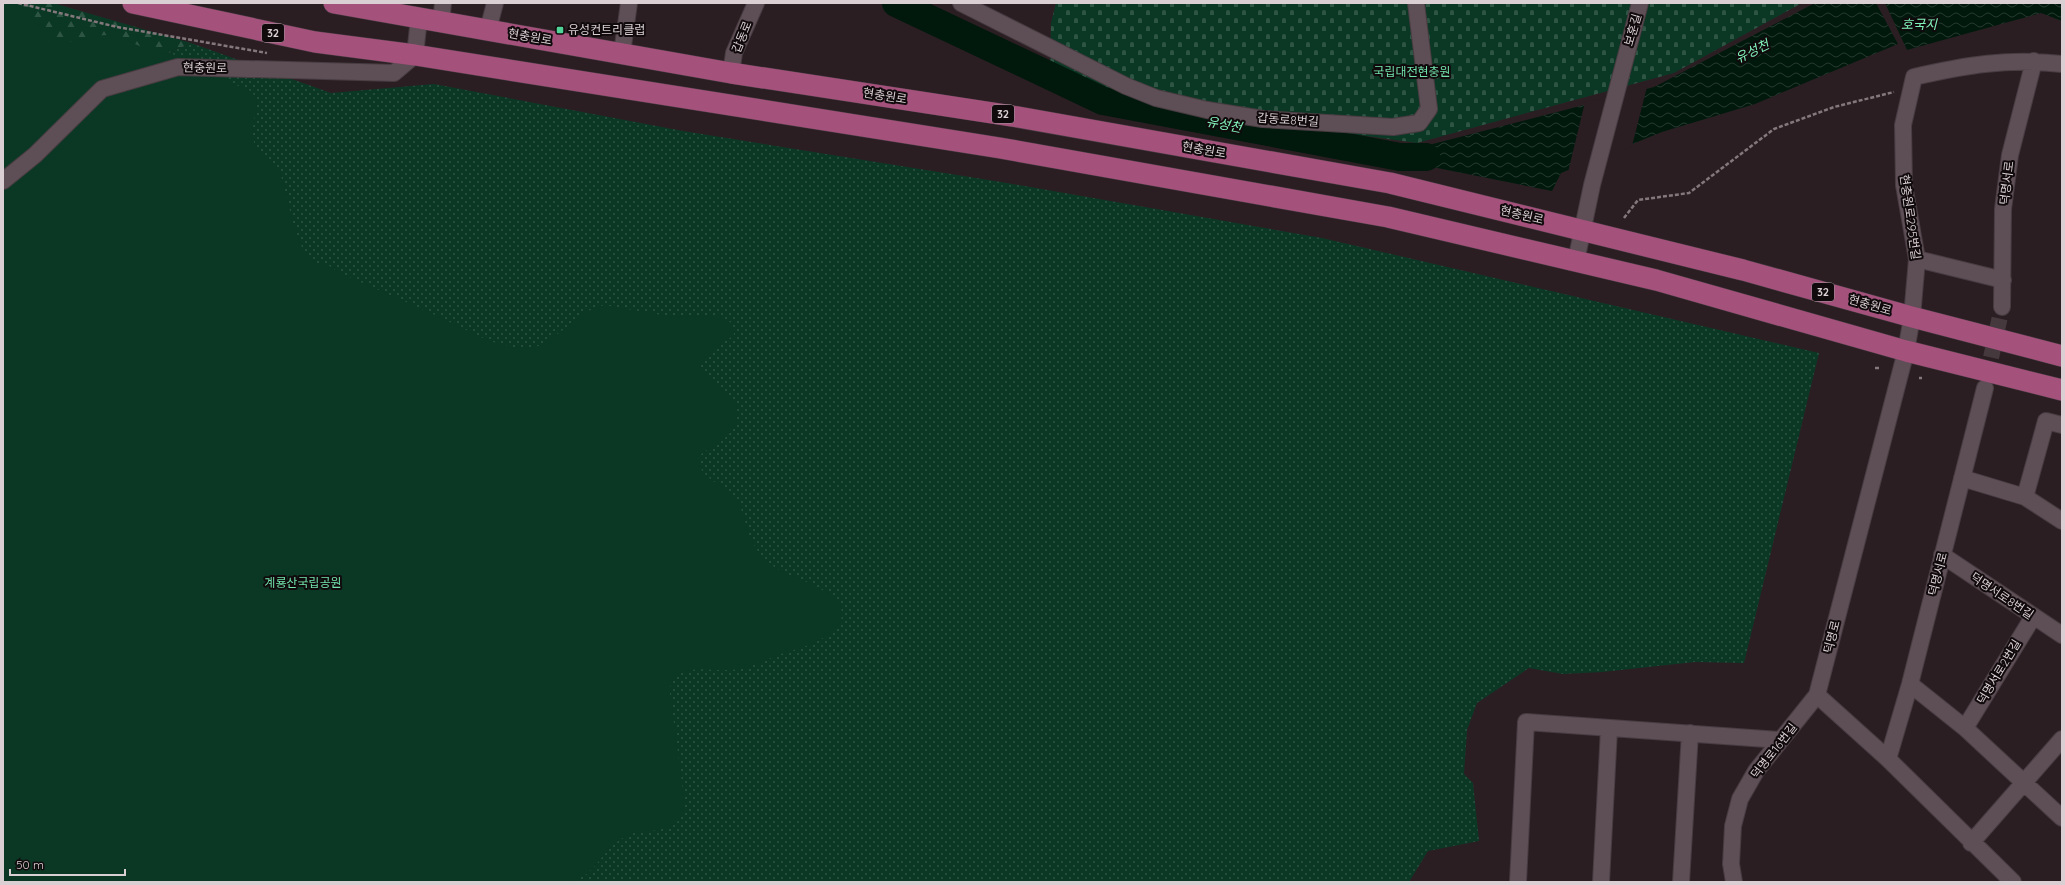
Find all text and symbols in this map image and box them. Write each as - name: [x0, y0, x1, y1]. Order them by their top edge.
- street label: 보훈길: [1621, 12, 1644, 48]
- water label: 호국지: [1901, 16, 1938, 32]
- street label: 갑동로: [728, 19, 755, 55]
- place label: 유성컨트리클럽: [568, 22, 645, 37]
- road number: 32: [262, 24, 284, 42]
- street label: 현충원로: [507, 25, 553, 48]
- marker: 유성컨트리클럽: [555, 25, 565, 35]
- water label: 유성천: [1732, 35, 1773, 66]
- street label: 현충원로: [183, 60, 227, 75]
- park label: 국립대전현충원: [1373, 64, 1451, 79]
- street label: 현충원로: [862, 85, 908, 106]
- road number: 32: [992, 105, 1014, 123]
- street label: 갑동로8번길: [1257, 110, 1319, 129]
- water label: 유성천: [1205, 113, 1244, 135]
- street label: 현충원로: [1181, 138, 1227, 161]
- street label: 덕명서로: [1996, 160, 2017, 206]
- street label: 현충원로295번길: [1897, 173, 1924, 261]
- street label: 현충원로: [1499, 202, 1545, 227]
- road number: 32: [1812, 283, 1834, 301]
- street label: 현충원로: [1847, 291, 1893, 318]
- street label: 덕명서로: [1925, 551, 1950, 597]
- street label: 덕명서로8번길: [1968, 569, 2037, 622]
- park label: 계룡산국립공원: [264, 575, 342, 590]
- street label: 덕명로: [1820, 619, 1843, 655]
- street label: 덕명서로2번길: [1973, 637, 2024, 707]
- street label: 덕명로16번길: [1747, 720, 1800, 781]
- scale bar: [10, 851, 125, 877]
- text: 50 m: [16, 857, 44, 872]

